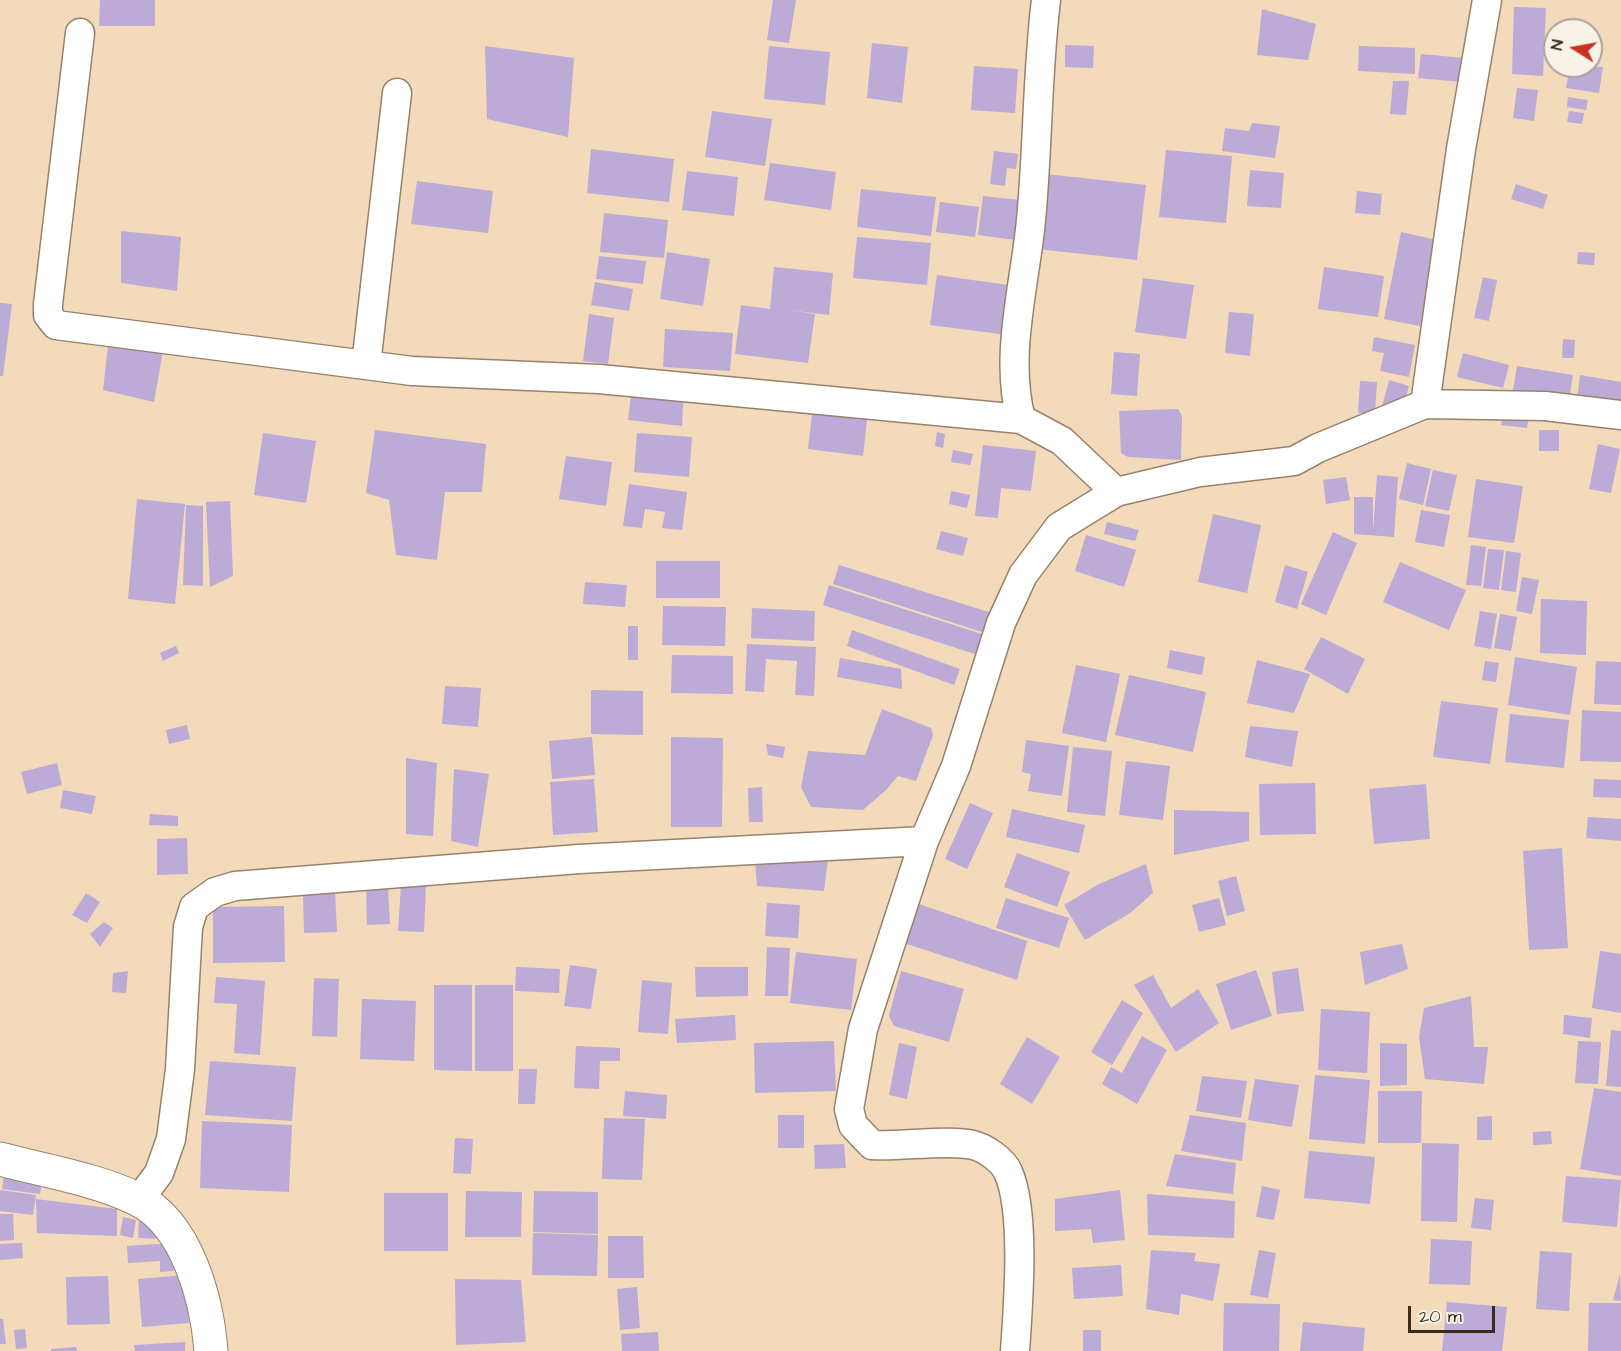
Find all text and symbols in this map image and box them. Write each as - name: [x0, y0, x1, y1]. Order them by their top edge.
- north arrow: [1543, 18, 1603, 78]
- text: N: [1546, 38, 1569, 52]
- scale bar: [1411, 1294, 1498, 1332]
- text: 20 m: [1419, 1304, 1462, 1329]

